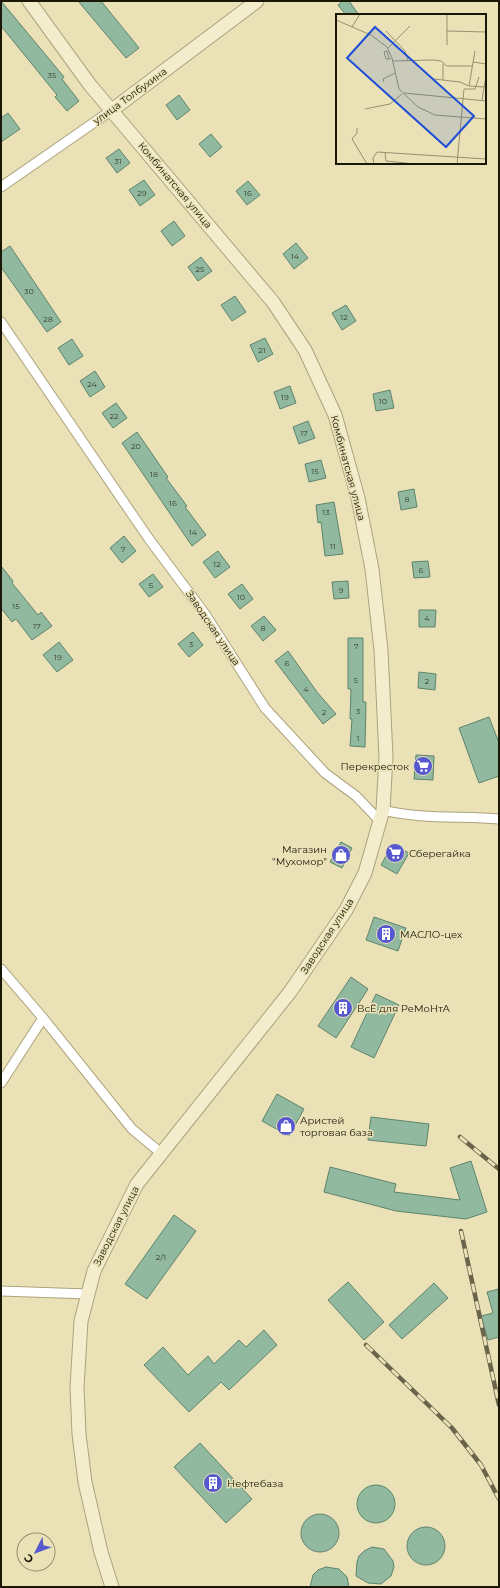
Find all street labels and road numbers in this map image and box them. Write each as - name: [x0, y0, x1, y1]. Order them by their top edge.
- street label: улица Толбухина: [90, 65, 170, 128]
- street label: Комбинатская улица: [135, 139, 215, 231]
- street label: Комбинатская улица: [328, 414, 368, 522]
- street label: Заводская улица: [183, 588, 243, 668]
- street label: Заводская улица: [298, 896, 356, 976]
- street label: Заводская улица: [90, 1184, 142, 1268]

